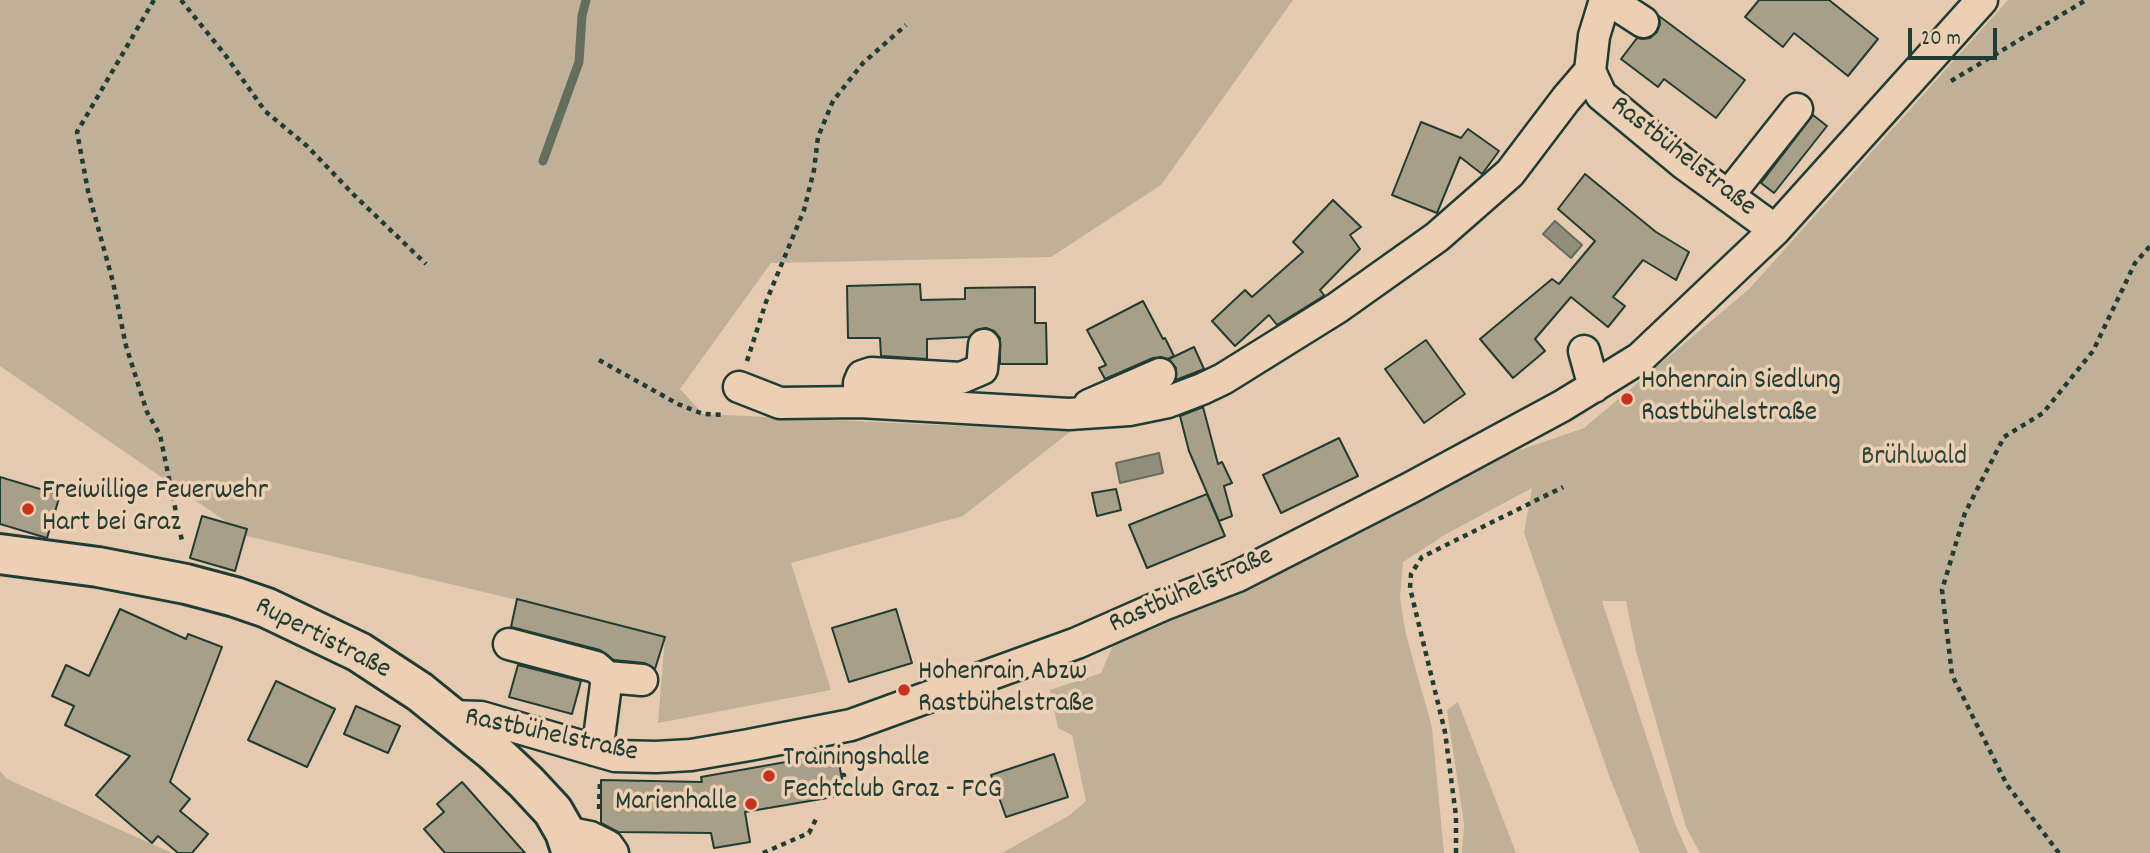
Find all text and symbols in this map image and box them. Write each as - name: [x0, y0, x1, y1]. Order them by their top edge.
- scale bar: [1912, 14, 2001, 58]
- text: 20 m: [1921, 25, 1961, 55]
- street label: Rastbühelstraße: [1602, 91, 1762, 225]
- place label: Hohenrain Siedlung Rastbühelstraße: [1641, 366, 1841, 432]
- marker: Hohenrain Siedlung Rastbühelstraße: [1619, 391, 1635, 407]
- park label: Brühlwald: [1861, 442, 1967, 476]
- place label: Freiwillige Feuerwehr Hart bei Graz: [42, 476, 268, 542]
- marker: Freiwillige Feuerwehr Hart bei Graz: [20, 501, 36, 517]
- street label: Rastbühelstraße: [1105, 541, 1279, 643]
- street label: Rupertistraße: [248, 591, 396, 689]
- place label: Hohenrain Abzw Rastbühelstraße: [918, 657, 1094, 723]
- marker: Hohenrain Abzw Rastbühelstraße: [896, 682, 912, 698]
- street label: Rastbühelstraße: [461, 702, 641, 772]
- place label: Trainingshalle Fechtclub Graz - FCG: [783, 743, 1002, 809]
- marker: Trainingshalle Fechtclub Graz - FCG: [761, 768, 777, 784]
- place label: Marienhalle: [615, 787, 737, 821]
- marker: Marienhalle: [743, 796, 759, 812]

